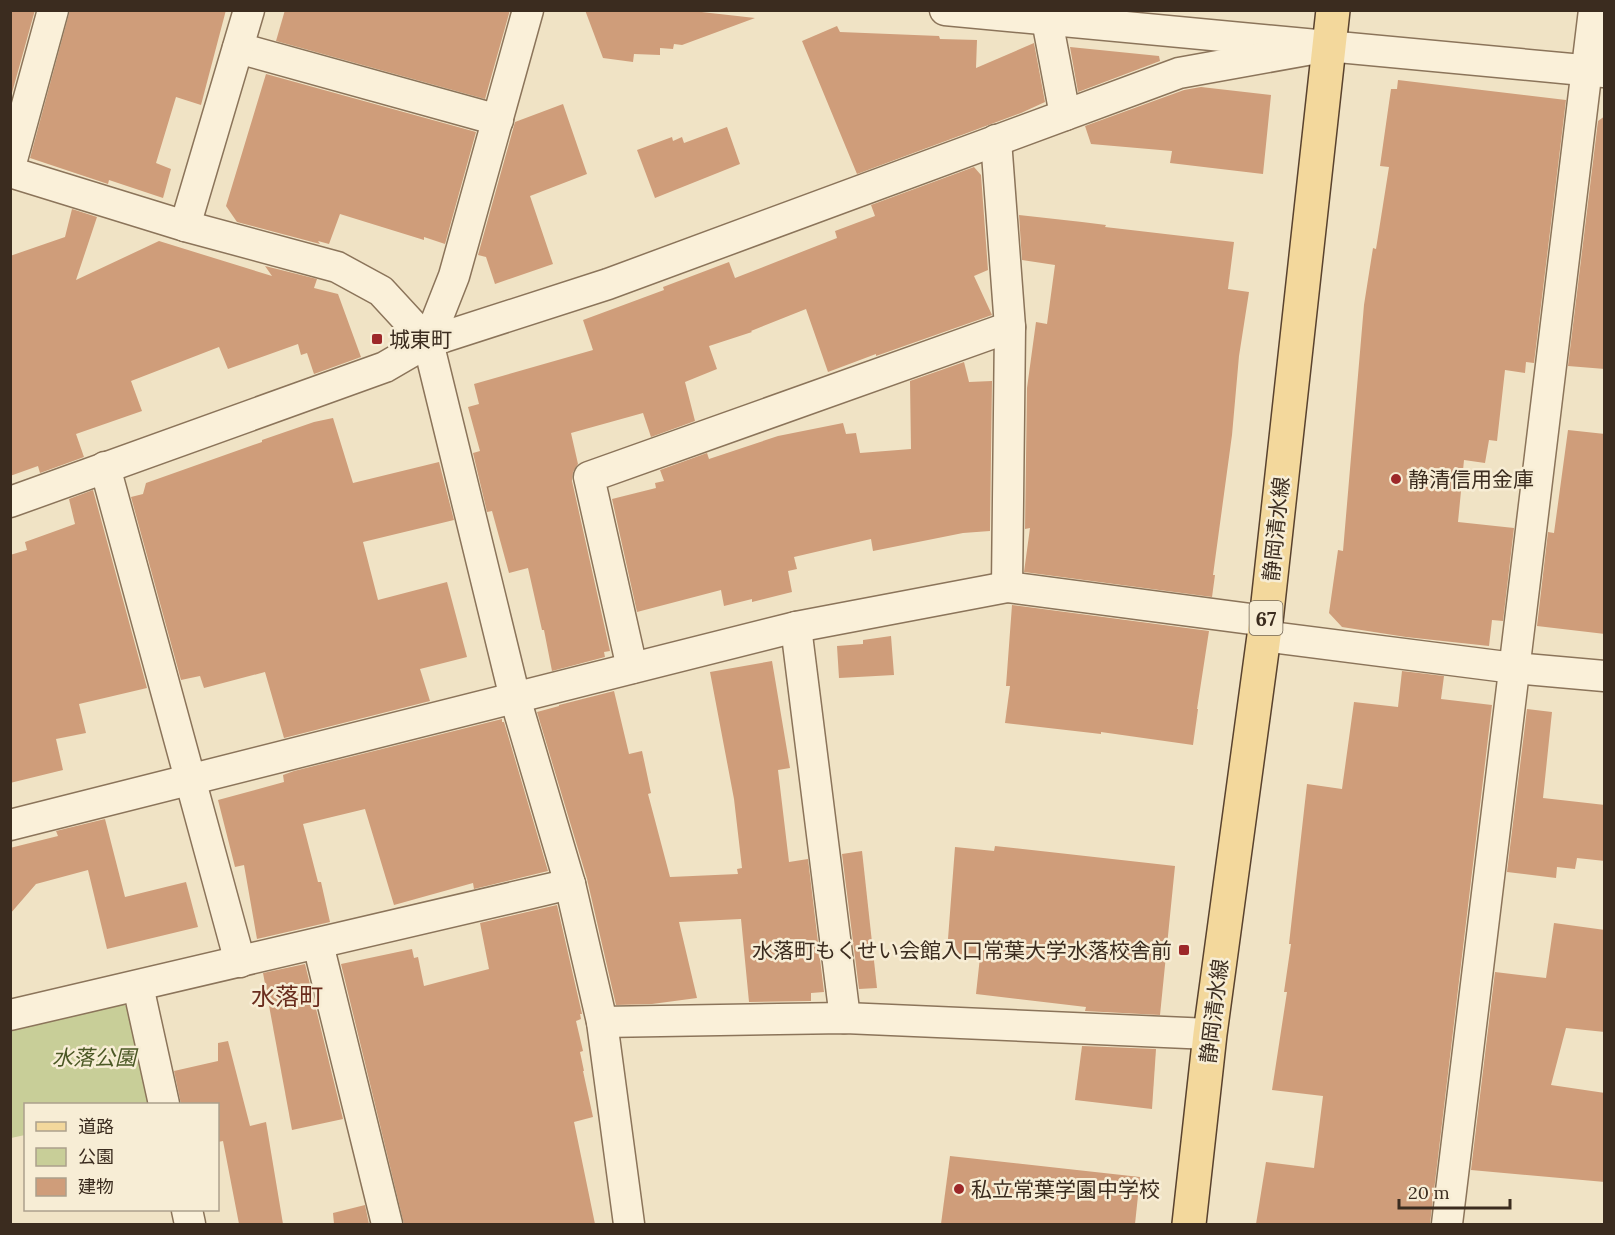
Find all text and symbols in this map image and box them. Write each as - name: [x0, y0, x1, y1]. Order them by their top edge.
- place label: 城東町: [389, 326, 452, 353]
- marker: 城東町: [370, 332, 384, 346]
- place label: 静清信用金庫: [1408, 466, 1534, 493]
- marker: 静清信用金庫: [1389, 472, 1403, 486]
- street label: 静岡清水線: [1257, 475, 1295, 583]
- road number: 67: [1250, 601, 1282, 635]
- place label: 水落町もくせい会館入口常葉大学水落校舎前: [752, 937, 1172, 964]
- marker: 水落町もくせい会館入口常葉大学水落校舎前: [1177, 943, 1191, 957]
- street label: 静岡清水線: [1194, 957, 1234, 1065]
- district label: 水落町: [251, 981, 323, 1012]
- park label: 水落公園: [52, 1044, 139, 1071]
- legend: [24, 1103, 219, 1211]
- text: 道路: [78, 1115, 114, 1138]
- text: 公園: [78, 1145, 114, 1168]
- scale bar: [1399, 1172, 1510, 1210]
- text: 建物: [78, 1175, 114, 1198]
- place label: 私立常葉学園中学校: [971, 1176, 1160, 1203]
- text: 20 m: [1408, 1181, 1450, 1204]
- marker: 私立常葉学園中学校: [952, 1182, 966, 1196]

